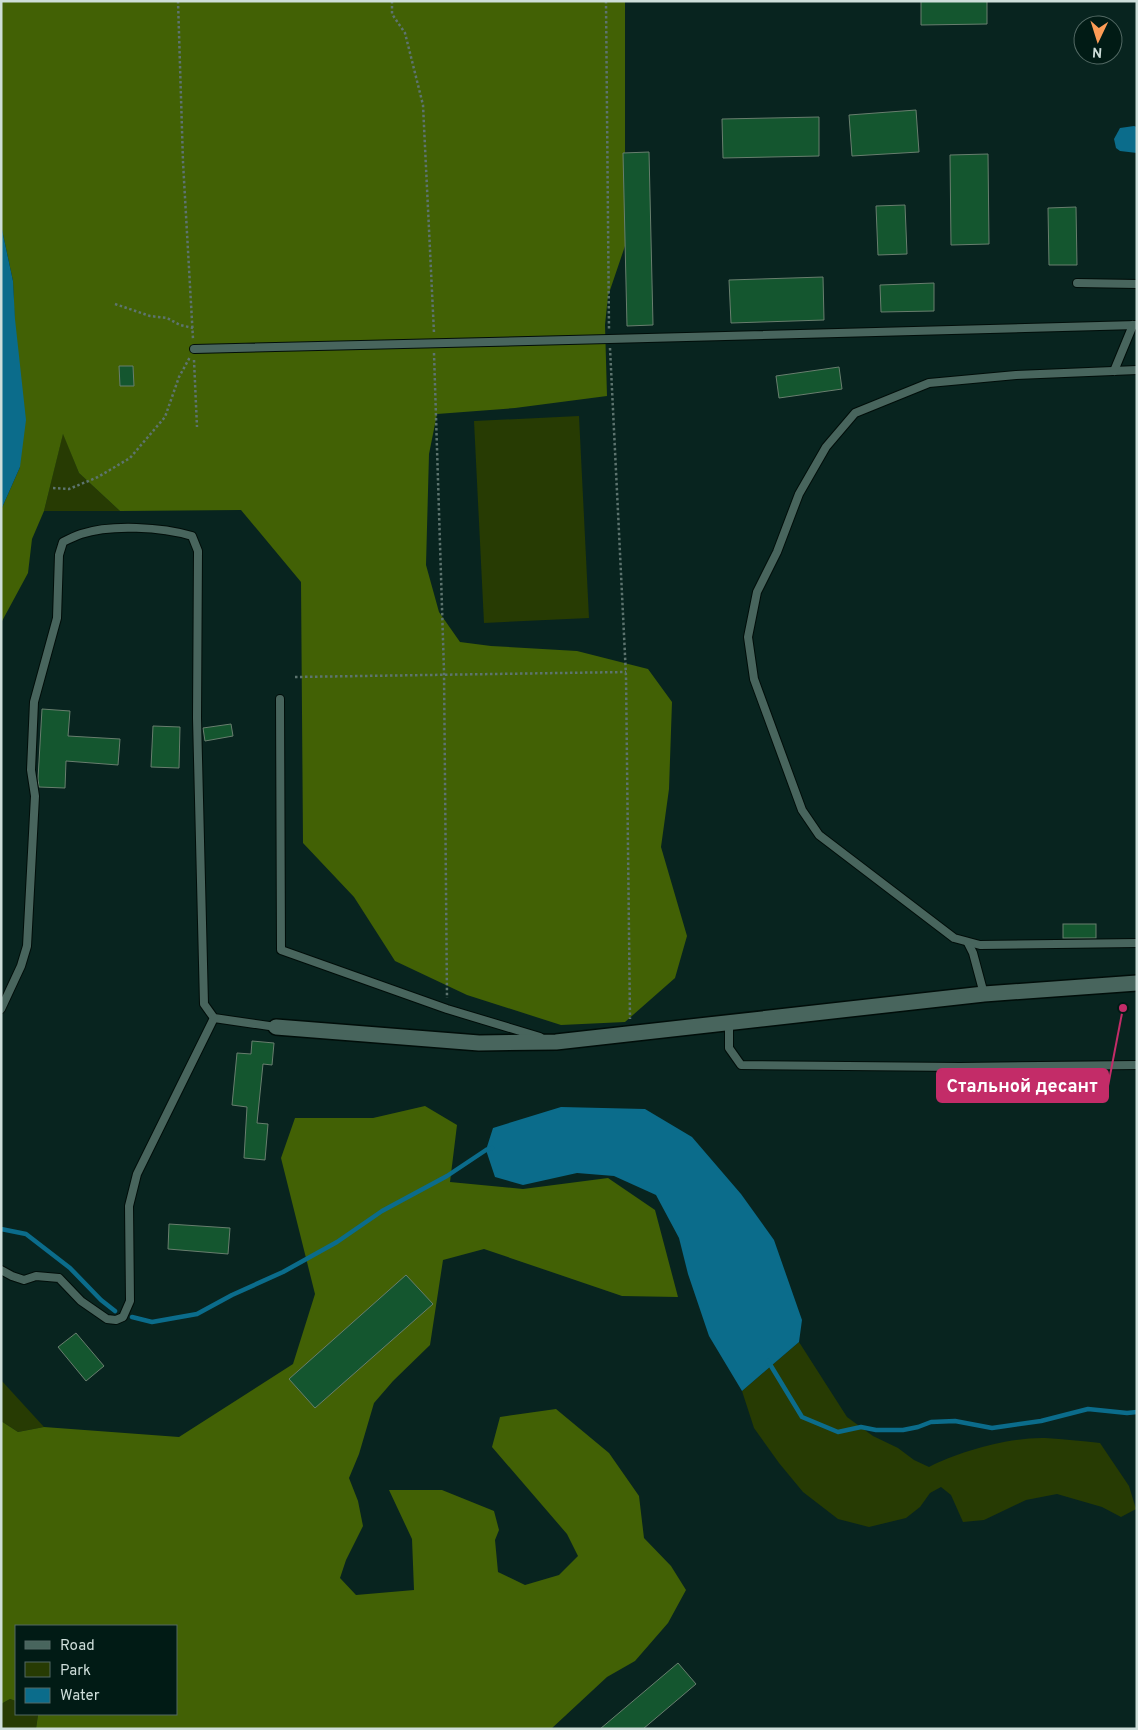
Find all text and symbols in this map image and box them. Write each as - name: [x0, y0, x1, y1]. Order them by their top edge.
- north arrow: [1073, 15, 1123, 65]
- text: N: [1092, 43, 1103, 60]
- callout: Стальной десант: [937, 1069, 1108, 1102]
- text: Стальной десант: [946, 1076, 1098, 1099]
- legend: [15, 1625, 178, 1715]
- text: Road: [60, 1637, 95, 1656]
- text: Park: [60, 1662, 91, 1681]
- text: Water: [60, 1687, 100, 1706]

